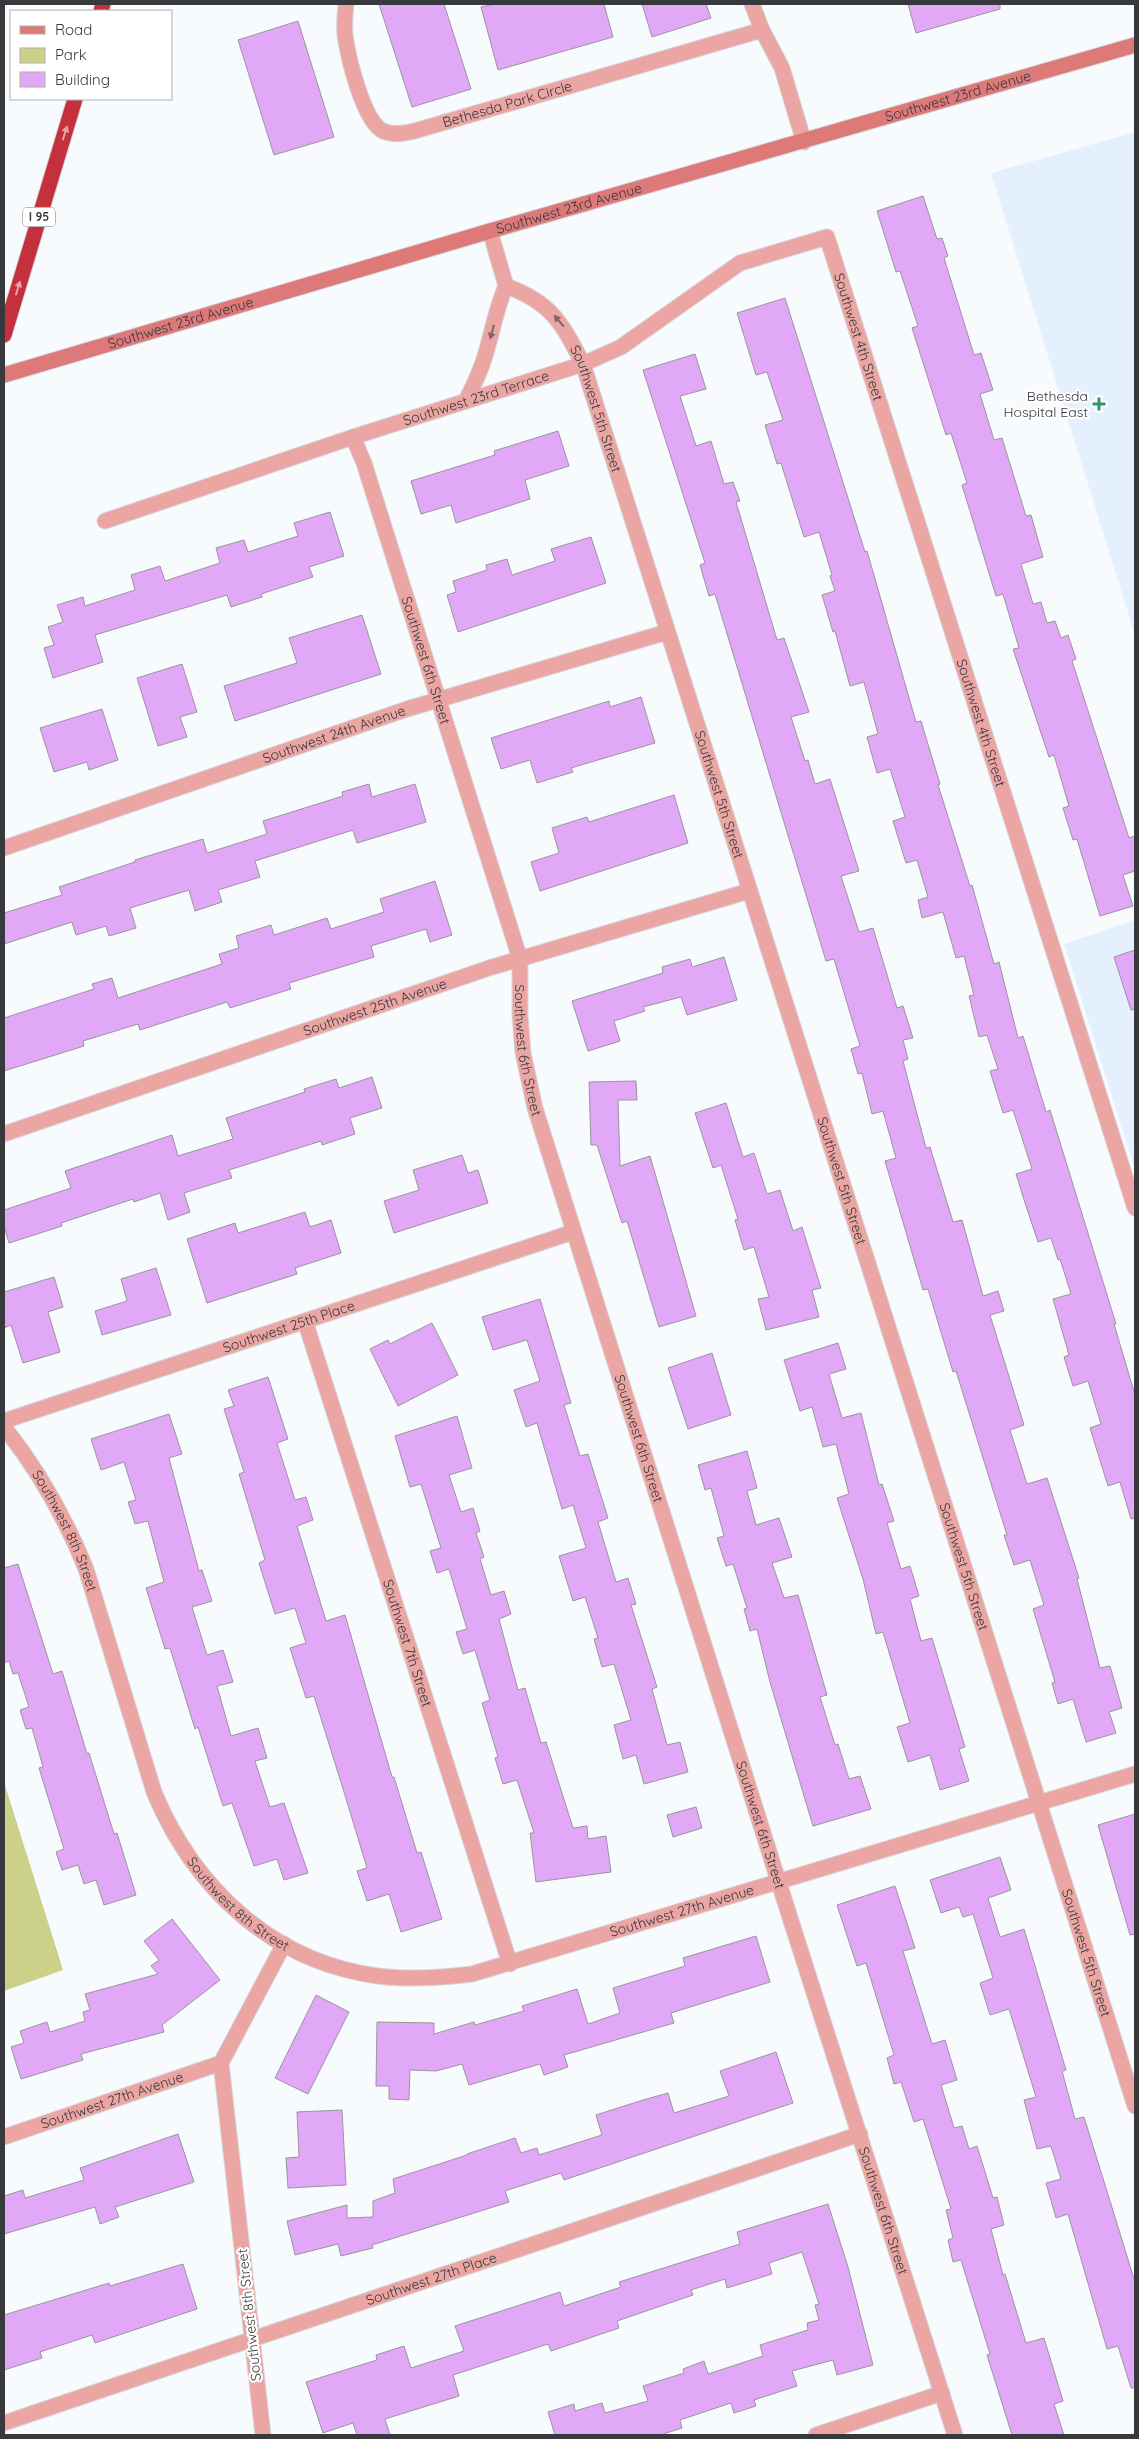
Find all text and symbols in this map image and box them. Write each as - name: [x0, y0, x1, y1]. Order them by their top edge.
- legend: [10, 10, 172, 100]
- text: Road: [55, 20, 92, 39]
- text: Park: [55, 45, 87, 64]
- street label: Southwest 23rd Avenue: [883, 66, 1033, 126]
- text: Building: [55, 70, 110, 89]
- street label: Bethesda Park Circle: [440, 77, 574, 131]
- one-way arrow: [61, 125, 69, 140]
- street label: Southwest 23rd Avenue: [494, 179, 644, 238]
- road number: I 95: [23, 208, 55, 226]
- street label: Southwest 4th Street: [830, 271, 887, 403]
- one-way arrow: [14, 280, 22, 295]
- street label: Southwest 23rd Avenue: [105, 293, 255, 353]
- one-way arrow: [553, 315, 564, 328]
- one-way arrow: [488, 325, 496, 340]
- street label: Southwest 5th Street: [566, 342, 626, 475]
- street label: Southwest 23rd Terrace: [401, 366, 551, 430]
- place label: Bethesda Hospital East: [1003, 387, 1088, 421]
- marker: Bethesda Hospital East: [1092, 397, 1106, 411]
- street label: Southwest 6th Street: [397, 594, 455, 727]
- street label: Southwest 4th Street: [952, 657, 1010, 789]
- street label: Southwest 24th Avenue: [260, 701, 408, 767]
- street label: Southwest 5th Street: [691, 728, 748, 861]
- street label: Southwest 25th Avenue: [301, 974, 449, 1040]
- street label: Southwest 6th Street: [511, 984, 546, 1118]
- street label: Southwest 5th Street: [813, 1114, 871, 1247]
- street label: Southwest 25th Place: [220, 1296, 357, 1357]
- street label: Southwest 6th Street: [610, 1372, 668, 1505]
- street label: Southwest 8th Street: [28, 1466, 101, 1594]
- street label: Southwest 5th Street: [935, 1501, 993, 1633]
- street label: Southwest 7th Street: [379, 1577, 436, 1709]
- street label: Southwest 6th Street: [732, 1759, 789, 1891]
- street label: Southwest 8th Street: [183, 1853, 293, 1955]
- street label: Southwest 27th Avenue: [608, 1880, 756, 1941]
- street label: Southwest 5th Street: [1058, 1887, 1115, 2019]
- street label: Southwest 27th Avenue: [38, 2067, 186, 2133]
- street label: Southwest 6th Street: [855, 2145, 912, 2277]
- street label: Southwest 8th Street: [233, 2248, 265, 2382]
- street label: Southwest 27th Place: [363, 2248, 499, 2309]

